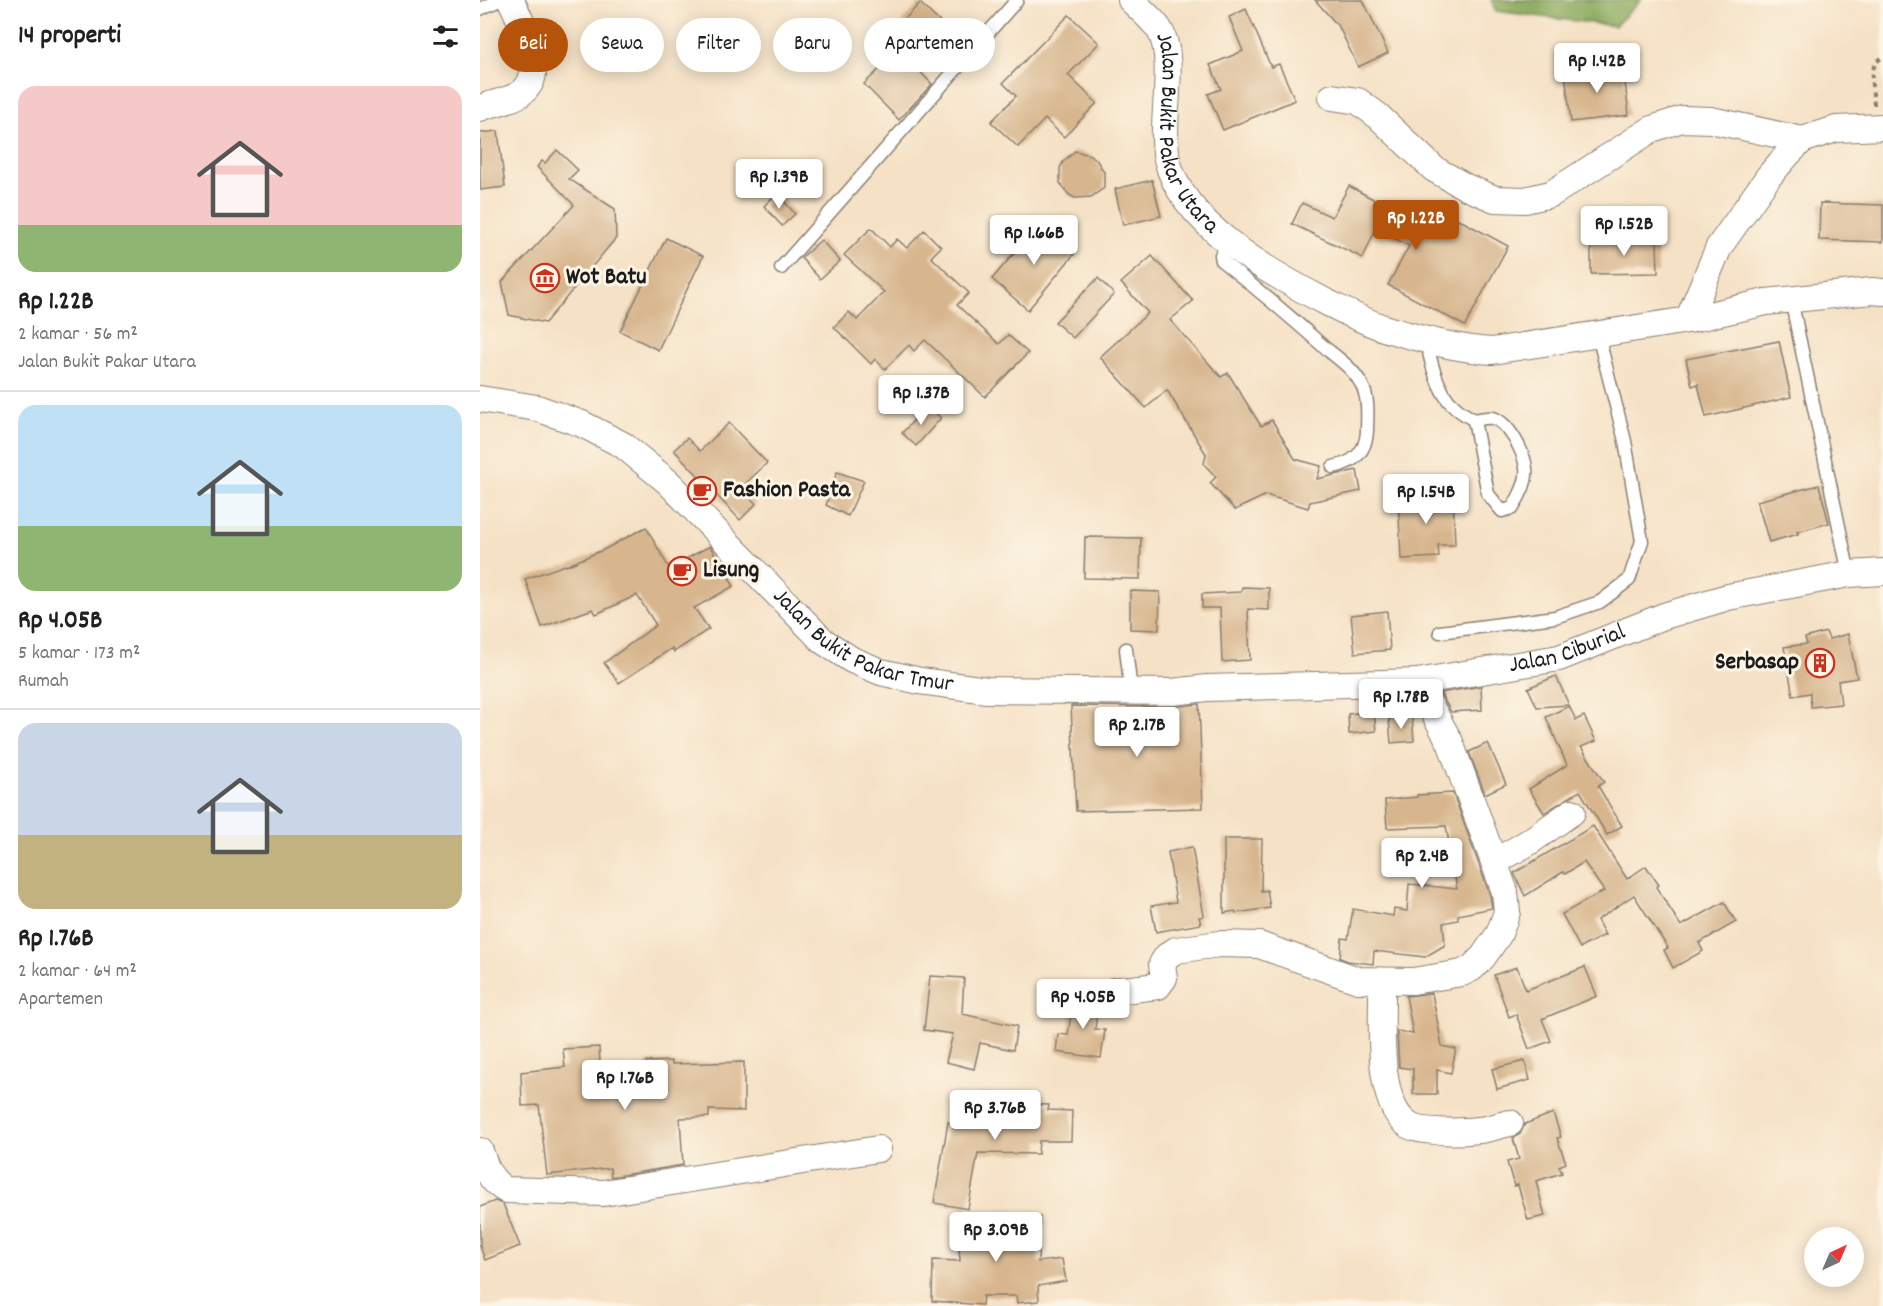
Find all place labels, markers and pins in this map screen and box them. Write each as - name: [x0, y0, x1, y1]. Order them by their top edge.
- pin: Rp 1.42B: [1535, 43, 1659, 94]
- pin: Rp 1.39B: [717, 159, 841, 210]
- pin: Rp 1.22B: [1354, 200, 1478, 251]
- pin: Rp 1.52B: [1562, 206, 1686, 257]
- pin: Rp 1.66B: [972, 215, 1096, 266]
- place label: Wot Batu: [566, 261, 647, 295]
- museum icon: Wot Batu: [529, 262, 561, 294]
- pin: Rp 1.37B: [859, 375, 983, 426]
- place label: Fashion Pasta: [723, 474, 851, 508]
- pin: Rp 1.54B: [1364, 474, 1488, 525]
- cafe icon: Fashion Pasta: [686, 475, 718, 507]
- place label: Lisung: [703, 554, 759, 588]
- cafe icon: Lisung: [666, 555, 698, 587]
- place label: Serbasap: [1715, 646, 1799, 680]
- building icon: Serbasap: [1804, 647, 1836, 679]
- pin: Rp 1.78B: [1339, 679, 1463, 730]
- pin: Rp 2.17B: [1075, 707, 1199, 758]
- pin: Rp 2.4B: [1367, 838, 1477, 889]
- pin: Rp 4.05B: [1021, 979, 1145, 1030]
- pin: Rp 1.76B: [563, 1060, 687, 1111]
- pin: Rp 3.76B: [933, 1090, 1057, 1141]
- pin: Rp 3.09B: [934, 1212, 1058, 1263]

